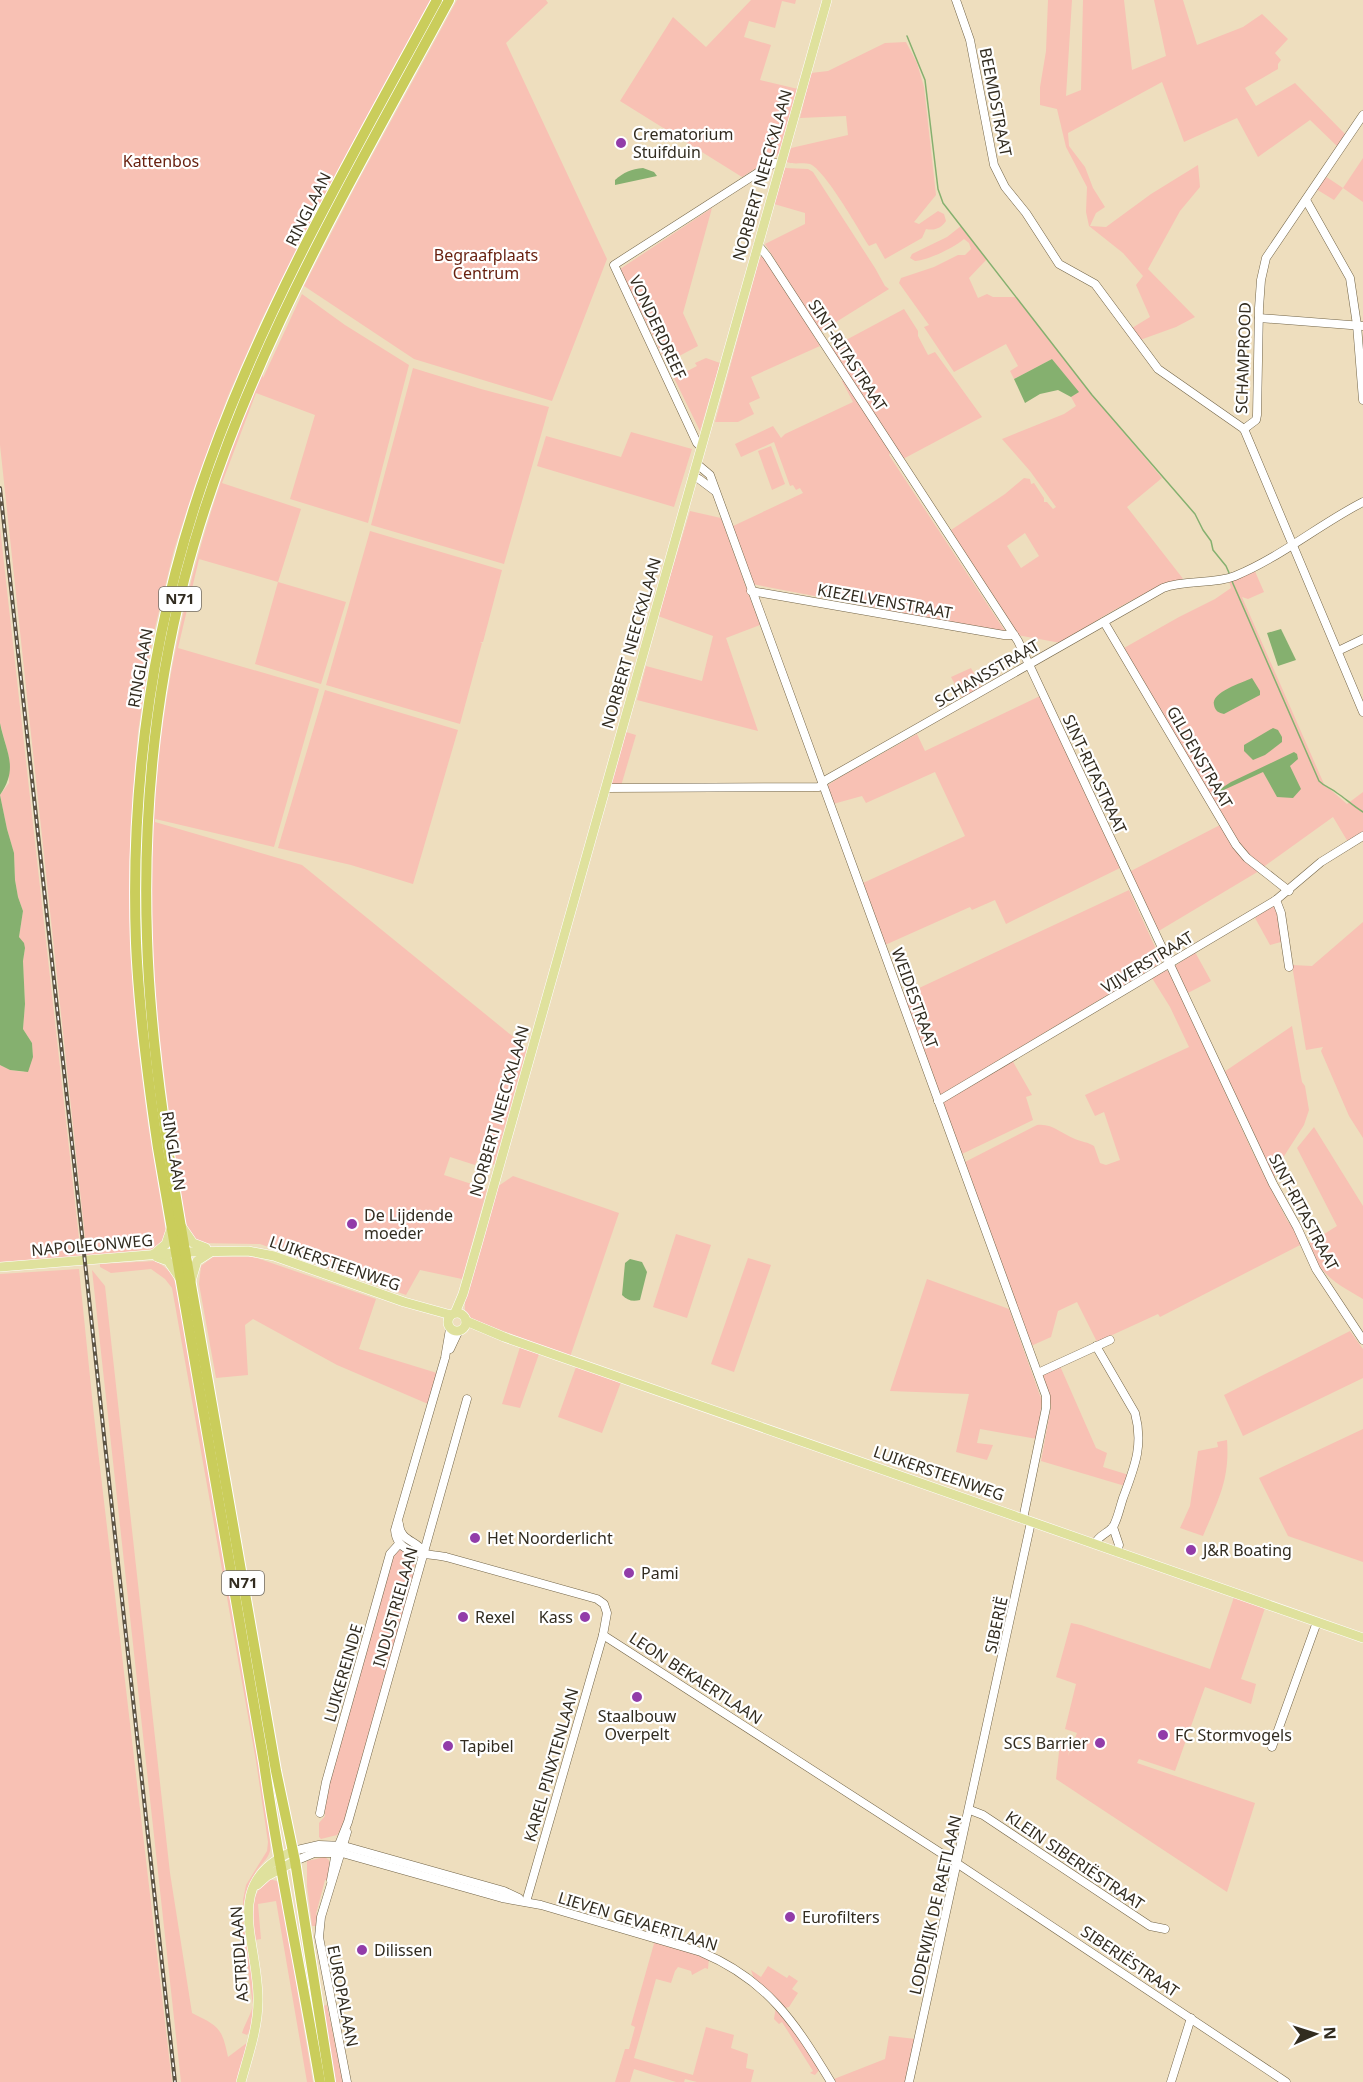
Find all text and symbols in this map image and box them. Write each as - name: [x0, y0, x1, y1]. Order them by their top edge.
- street label: BEEMDSTRAAT: [975, 46, 1017, 158]
- street label: NORBERT NEECKXLAAN: [727, 87, 797, 263]
- place label: Crematorium Stuifduin: [633, 123, 733, 163]
- marker: Crematorium Stuifduin: [614, 136, 628, 150]
- park label: Kattenbos: [123, 150, 199, 172]
- street label: RINGLAAN: [280, 168, 336, 250]
- park label: Begraafplaats Centrum: [434, 244, 538, 284]
- street label: VONDERDREEF: [624, 271, 692, 383]
- street label: SINT-RITASTRAAT: [804, 295, 892, 415]
- street label: SCHAMPROOD: [1230, 302, 1256, 414]
- street label: NORBERT NEECKXLAAN: [596, 555, 666, 731]
- street label: KIEZELVENSTRAAT: [816, 578, 954, 624]
- road number: N71: [159, 587, 201, 611]
- street label: RINGLAAN: [122, 627, 158, 709]
- street label: SCHANSSTRAAT: [930, 634, 1044, 712]
- street label: GILDENSTRAAT: [1162, 702, 1238, 812]
- street label: SINT-RITASTRAAT: [1058, 711, 1132, 837]
- street label: VIJVERSTRAAT: [1097, 926, 1197, 998]
- street label: WEIDESTRAAT: [887, 945, 943, 1051]
- street label: NORBERT NEECKXLAAN: [464, 1023, 534, 1199]
- street label: RINGLAAN: [157, 1110, 191, 1192]
- street label: SINT-RITASTRAAT: [1264, 1150, 1344, 1274]
- place label: De Lijdende moeder: [364, 1204, 453, 1244]
- marker: De Lijdende moeder: [345, 1217, 359, 1231]
- street label: NAPOLEONWEG: [30, 1229, 154, 1261]
- street label: LUIKERSTEENWEG: [267, 1230, 403, 1296]
- street label: LUIKERSTEENWEG: [871, 1440, 1007, 1506]
- place label: Het Noorderlicht: [487, 1527, 613, 1549]
- marker: Het Noorderlicht: [468, 1531, 482, 1545]
- place label: J&R Boating: [1201, 1539, 1292, 1561]
- marker: J&R Boating: [1184, 1543, 1198, 1557]
- street label: INDUSTRIELAAN: [367, 1544, 423, 1670]
- place label: Pami: [641, 1562, 679, 1584]
- marker: Pami: [622, 1566, 636, 1580]
- road number: N71: [222, 1571, 264, 1595]
- street label: SIBERIË: [979, 1594, 1013, 1656]
- place label: Rexel: [475, 1606, 515, 1628]
- place label: Kass: [539, 1606, 573, 1628]
- marker: Rexel: [456, 1610, 470, 1624]
- marker: Kass: [578, 1610, 592, 1624]
- street label: LUIKEREINDE: [318, 1621, 368, 1725]
- street label: LEON BEKAERTLAAN: [625, 1627, 767, 1729]
- street label: KAREL PINXTENLAAN: [518, 1685, 584, 1845]
- marker: Staalbouw Overpelt: [630, 1690, 644, 1704]
- place label: Staalbouw Overpelt: [598, 1705, 677, 1745]
- place label: FC Stormvogels: [1175, 1724, 1292, 1746]
- marker: FC Stormvogels: [1156, 1728, 1170, 1742]
- place label: SCS Barrier: [1004, 1732, 1088, 1754]
- place label: Tapibel: [460, 1735, 514, 1757]
- marker: SCS Barrier: [1093, 1736, 1107, 1750]
- marker: Tapibel: [441, 1739, 455, 1753]
- street label: KLEIN SIBERIËSTRAAT: [1001, 1805, 1149, 1915]
- street label: LODEWIJK DE RAETLAAN: [904, 1813, 966, 1997]
- street label: LIEVEN GEVAERTLAAN: [555, 1886, 721, 1956]
- street label: ASTRIDLAAN: [225, 1905, 253, 2003]
- place label: Eurofilters: [802, 1906, 880, 1928]
- marker: Eurofilters: [783, 1910, 797, 1924]
- street label: SIBERIËSTRAAT: [1077, 1920, 1183, 2002]
- place label: Dilissen: [374, 1939, 432, 1961]
- street label: EUROPALAAN: [322, 1943, 364, 2049]
- marker: Dilissen: [355, 1943, 369, 1957]
- north arrow: [1285, 2004, 1345, 2064]
- text: N: [1319, 2026, 1341, 2040]

